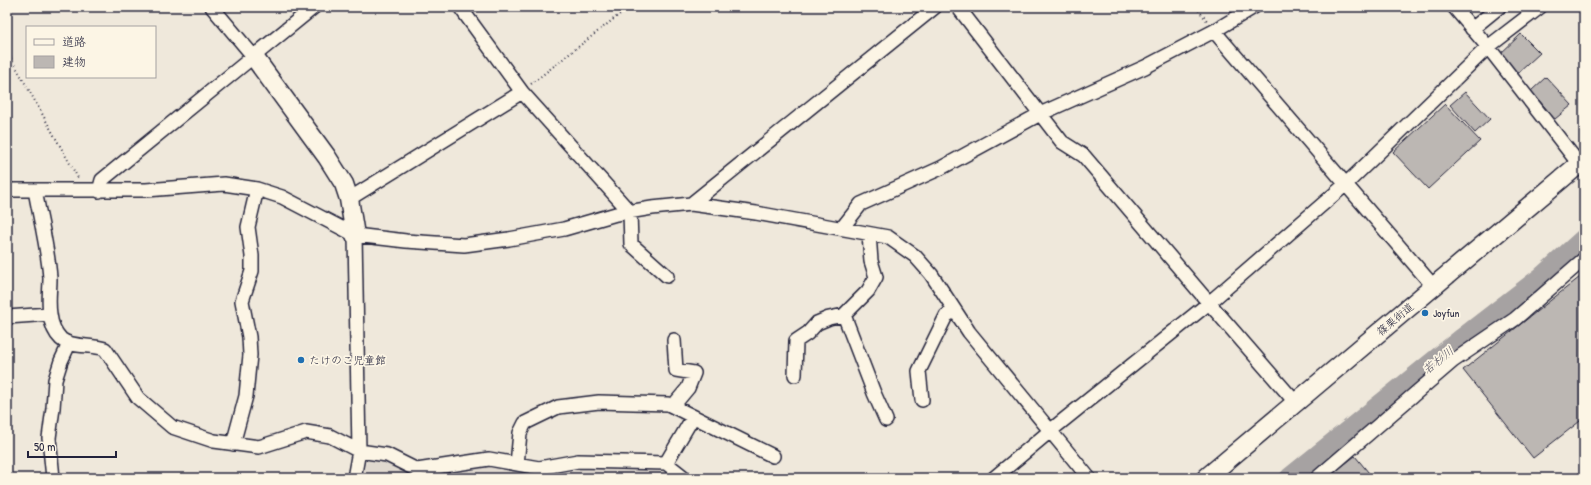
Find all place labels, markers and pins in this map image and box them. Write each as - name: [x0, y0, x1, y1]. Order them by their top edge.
- place label: Joyfun: [1433, 306, 1460, 320]
- marker: Joyfun: [1420, 308, 1430, 318]
- place label: たけのこ児童館: [309, 353, 386, 367]
- marker: たけのこ児童館: [296, 355, 306, 365]

